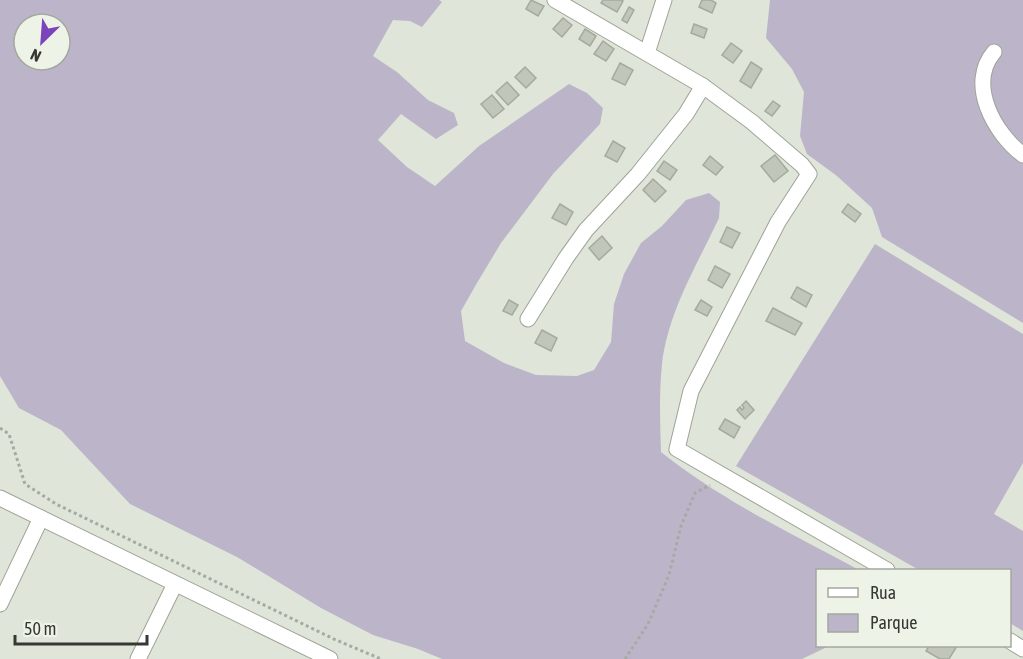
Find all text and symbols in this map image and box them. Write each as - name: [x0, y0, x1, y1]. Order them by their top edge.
- north arrow: [12, 12, 72, 72]
- text: N: [28, 45, 44, 66]
- legend: [816, 569, 1011, 647]
- text: Rua: [870, 582, 896, 603]
- scale bar: [15, 608, 147, 646]
- text: Parque: [870, 612, 918, 633]
- text: 50 m: [24, 618, 56, 639]

